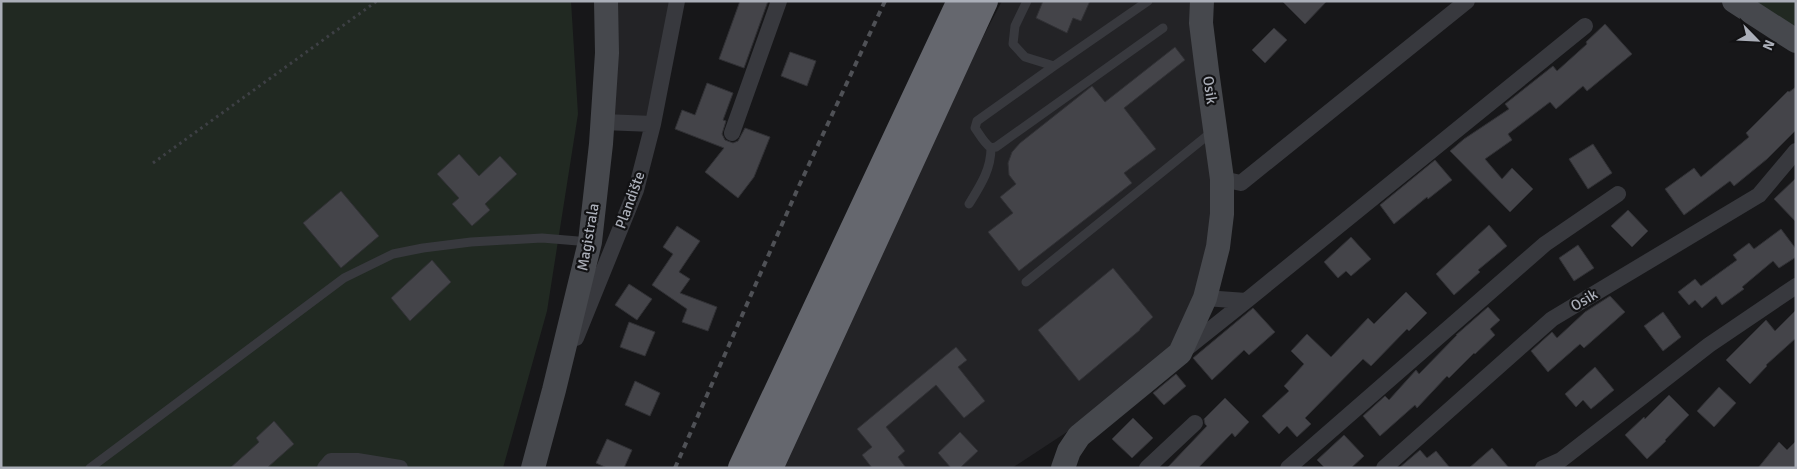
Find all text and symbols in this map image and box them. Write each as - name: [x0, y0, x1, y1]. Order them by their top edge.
- north arrow: [1732, 15, 1782, 65]
- text: N: [1759, 37, 1778, 53]
- street label: Osik: [1199, 75, 1221, 106]
- street label: Plandište: [611, 169, 649, 231]
- street label: Magistrala: [573, 202, 603, 272]
- street label: Osik: [1567, 285, 1601, 315]

